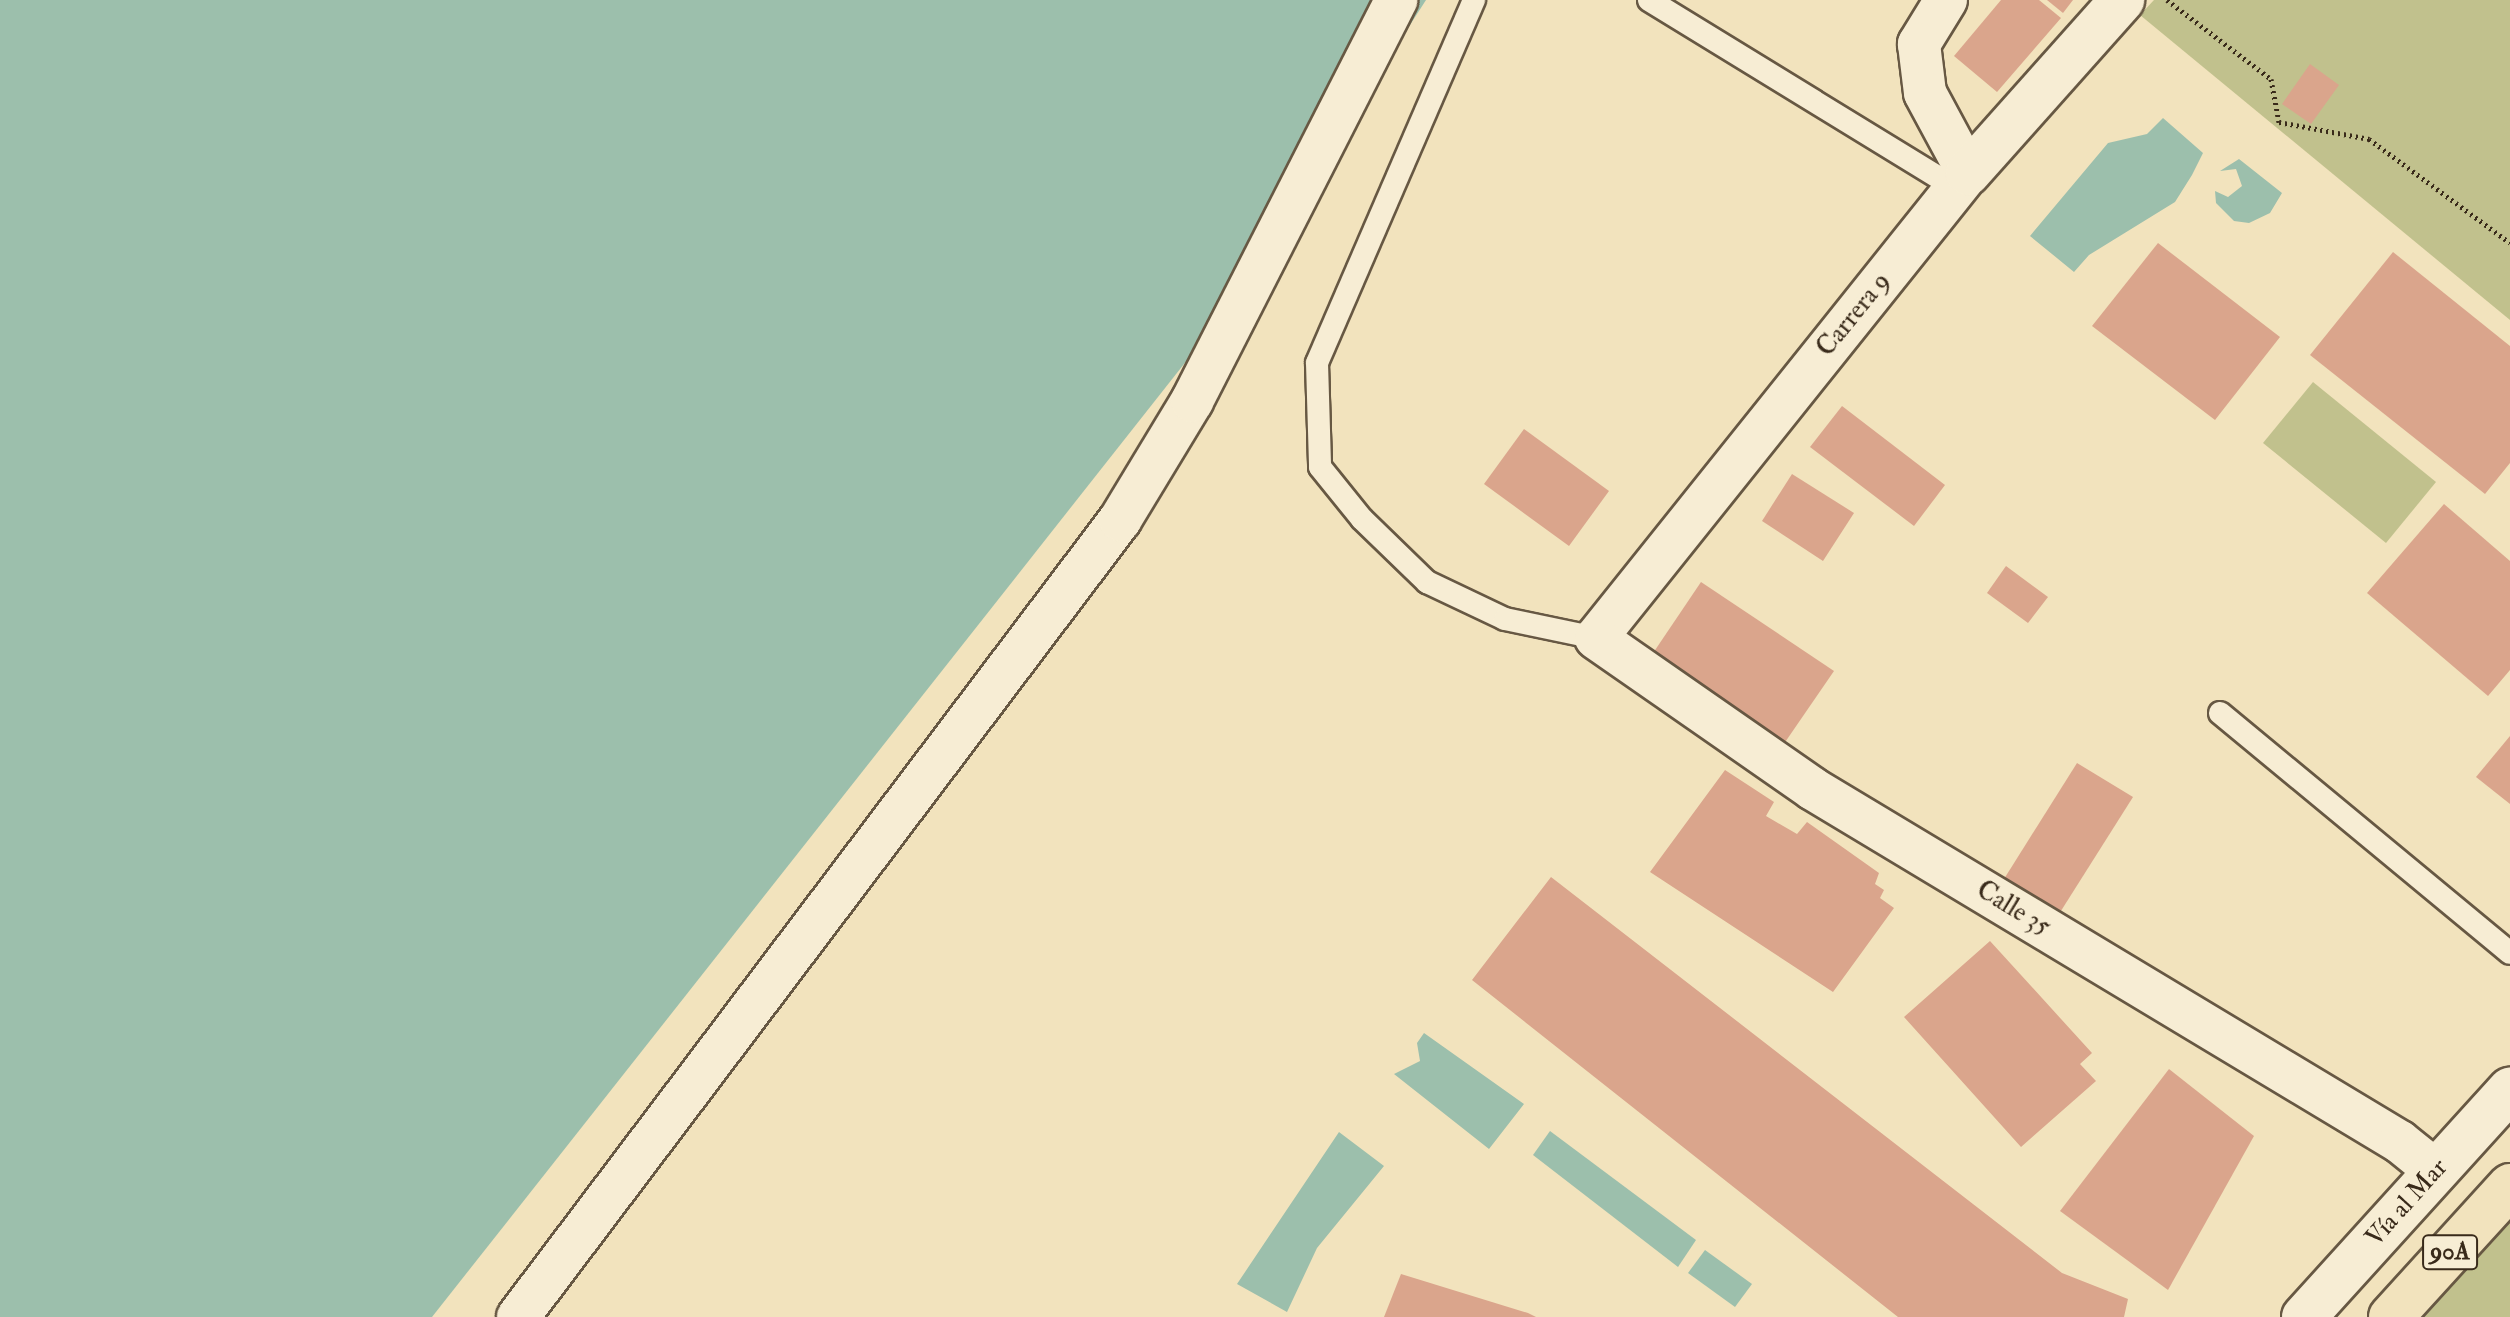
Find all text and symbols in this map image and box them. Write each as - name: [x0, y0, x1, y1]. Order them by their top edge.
- street label: Carrera 9: [1811, 267, 1897, 363]
- street label: Calle 35: [1970, 875, 2056, 943]
- street label: Vía al Mar: [2359, 1153, 2455, 1253]
- road number: 90A: [2422, 1232, 2478, 1272]

